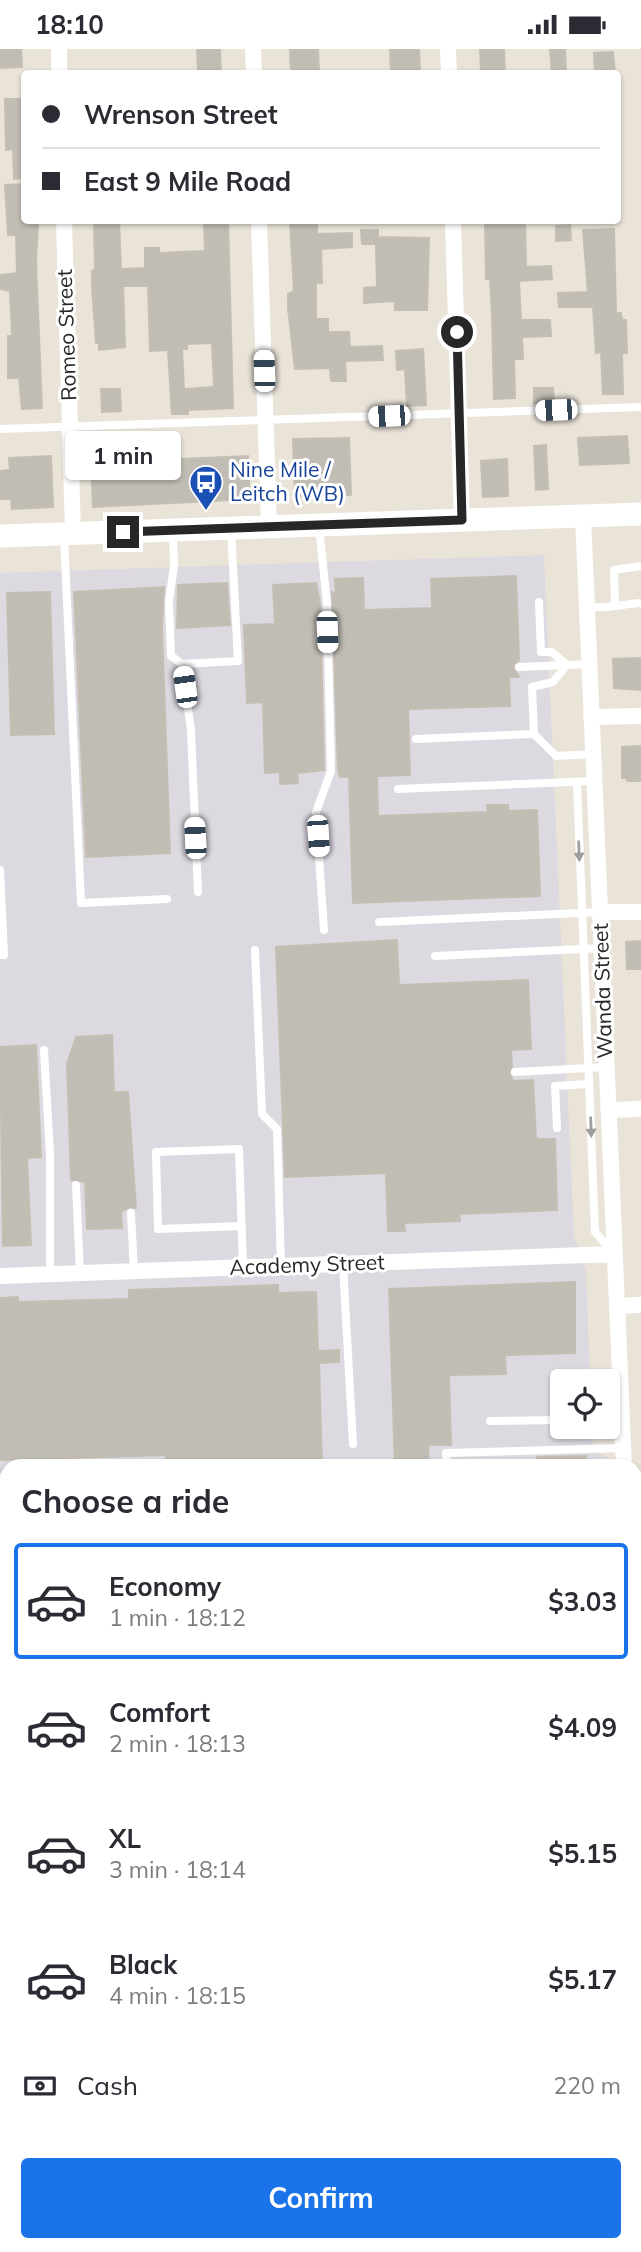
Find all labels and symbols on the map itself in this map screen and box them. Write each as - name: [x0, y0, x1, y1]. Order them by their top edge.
- street label: Romeo Street: [51, 269, 81, 401]
- route start: [441, 316, 473, 348]
- car: [253, 350, 276, 392]
- car: [535, 399, 578, 421]
- car: [368, 405, 411, 427]
- callout: 1 min: [65, 431, 181, 479]
- place label: Nine Mile / Leitch (WB): [230, 456, 345, 506]
- bus stop icon: Nine Mile / Leitch (WB): [187, 463, 225, 512]
- route end: [107, 516, 139, 548]
- car: [316, 611, 339, 653]
- car: [172, 665, 199, 709]
- car: [307, 814, 330, 858]
- car: [184, 816, 207, 860]
- one-way arrow: [574, 840, 585, 862]
- street label: Wanda Street: [587, 923, 617, 1059]
- one-way arrow: [585, 1116, 596, 1138]
- street label: Academy Street: [229, 1248, 385, 1280]

